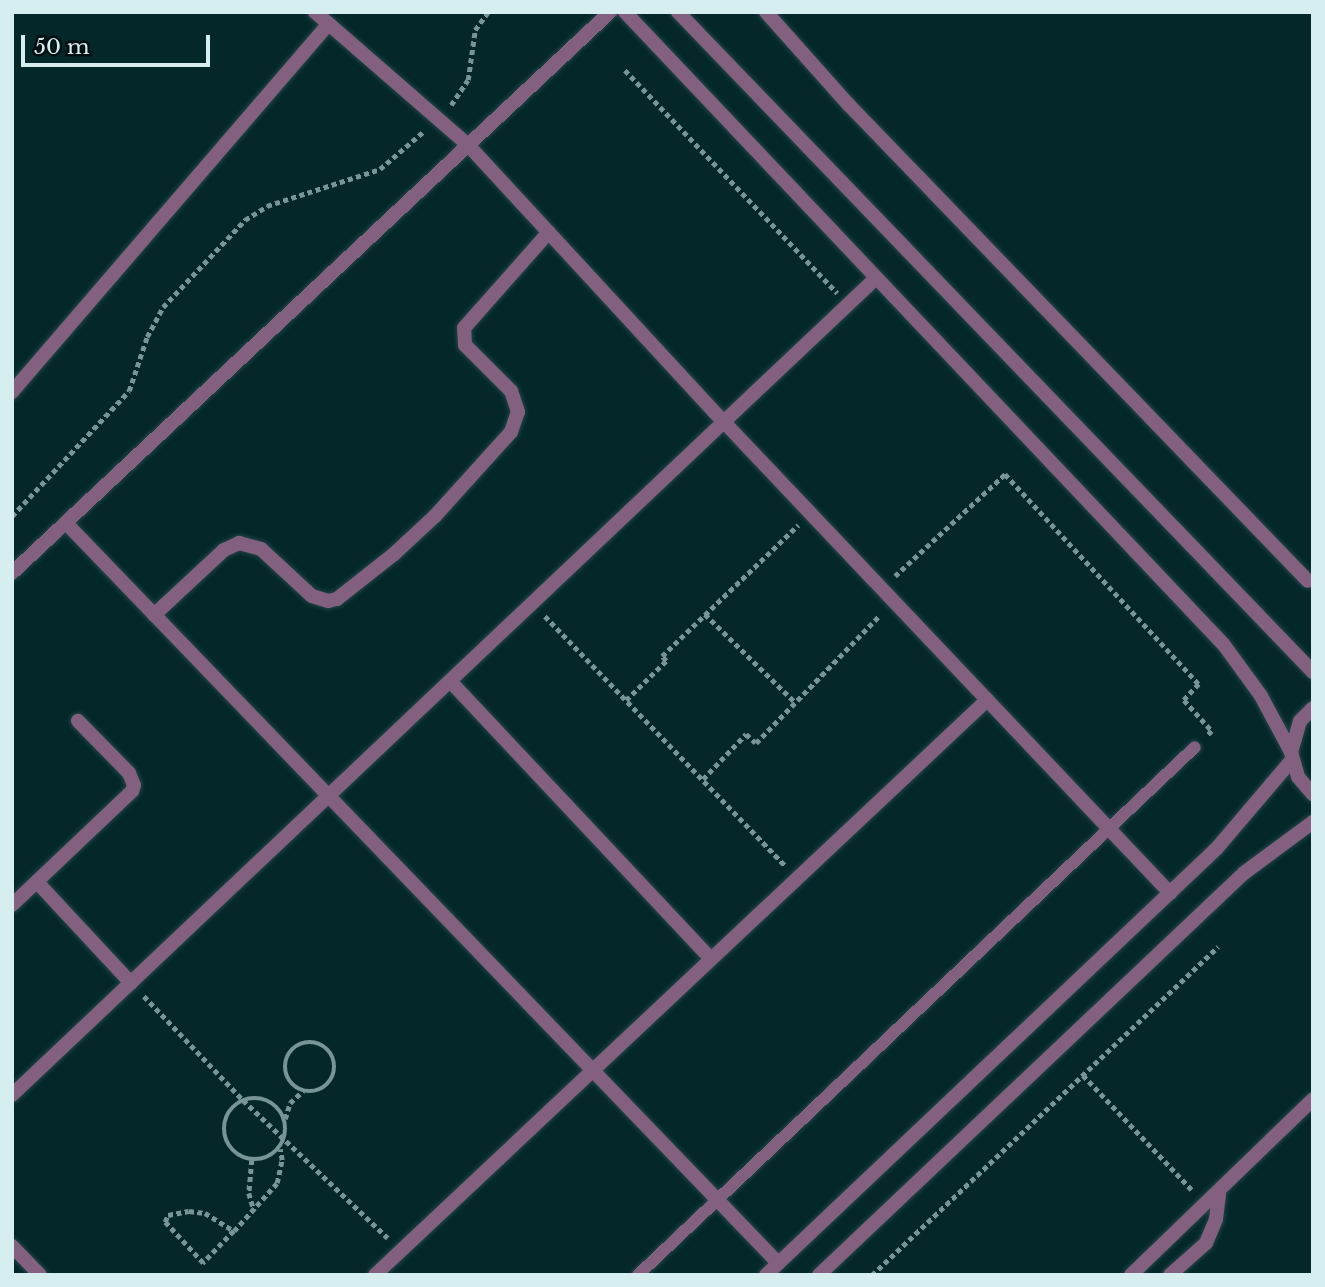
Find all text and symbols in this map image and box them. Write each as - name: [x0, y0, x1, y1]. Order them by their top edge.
- scale bar: [24, 21, 214, 65]
- text: 50 m: [34, 34, 89, 60]

